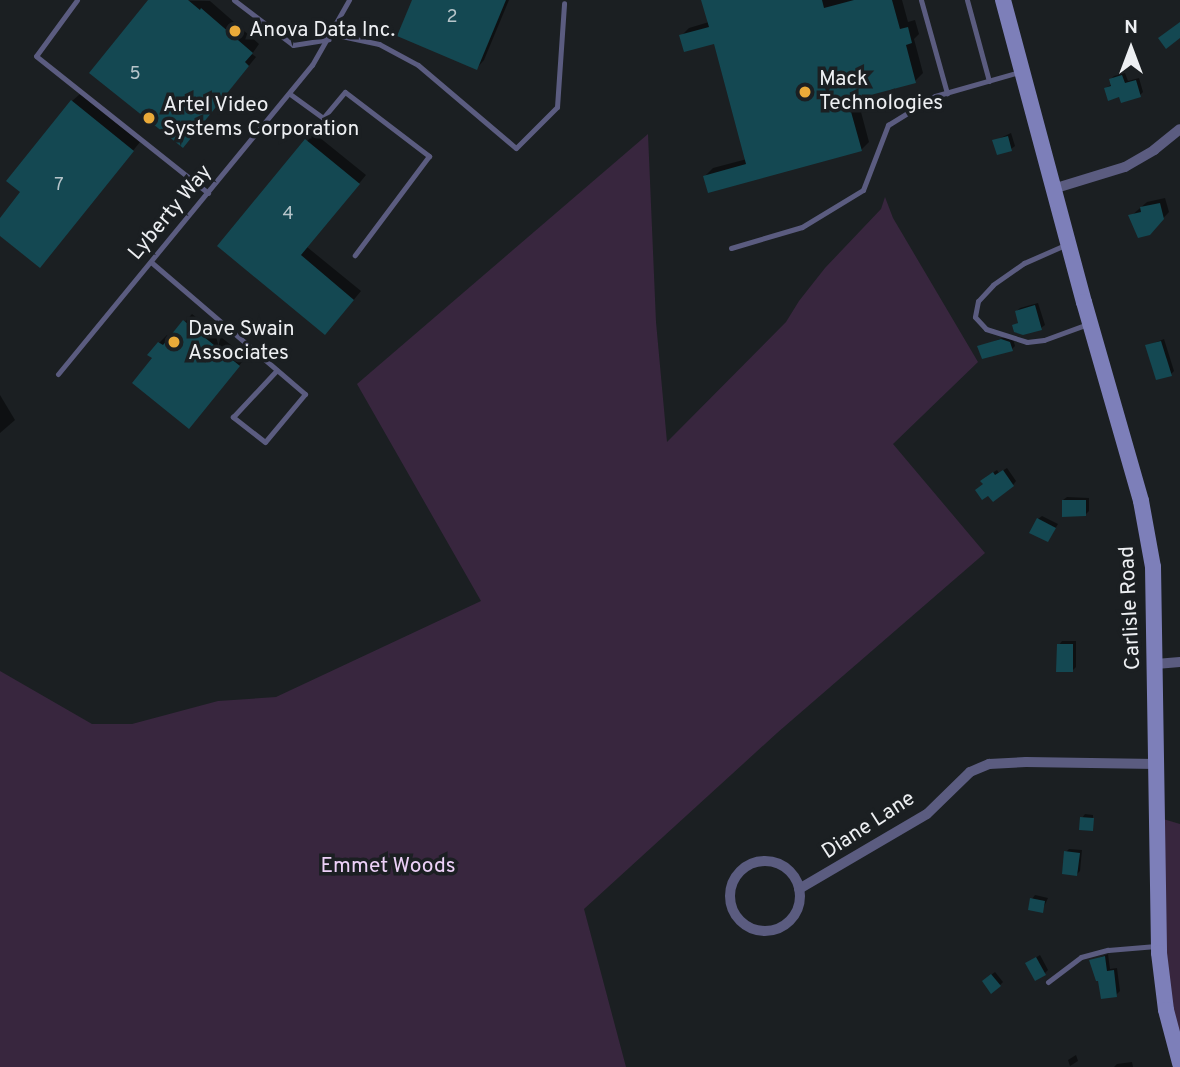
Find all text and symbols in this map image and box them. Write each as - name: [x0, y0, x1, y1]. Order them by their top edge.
- house number: 2: [446, 7, 458, 29]
- north arrow: [1096, 14, 1166, 84]
- text: N: [1124, 16, 1138, 40]
- place label: Anova Data Inc.: [249, 18, 395, 44]
- marker: Anova Data Inc.: [227, 23, 243, 39]
- house number: 5: [129, 64, 141, 86]
- place label: Mack Technologies: [819, 67, 943, 117]
- marker: Mack Technologies: [797, 84, 813, 100]
- place label: Artel Video Systems Corporation: [163, 93, 359, 143]
- marker: Artel Video Systems Corporation: [141, 110, 157, 126]
- street label: Lyberty Way: [124, 160, 218, 266]
- house number: 7: [54, 175, 64, 197]
- house number: 4: [282, 204, 294, 226]
- place label: Dave Swain Associates: [188, 317, 295, 367]
- marker: Dave Swain Associates: [166, 334, 182, 350]
- street label: Carlisle Road: [1115, 545, 1147, 671]
- street label: Diane Lane: [818, 787, 920, 865]
- park label: Emmet Woods: [320, 854, 456, 880]

